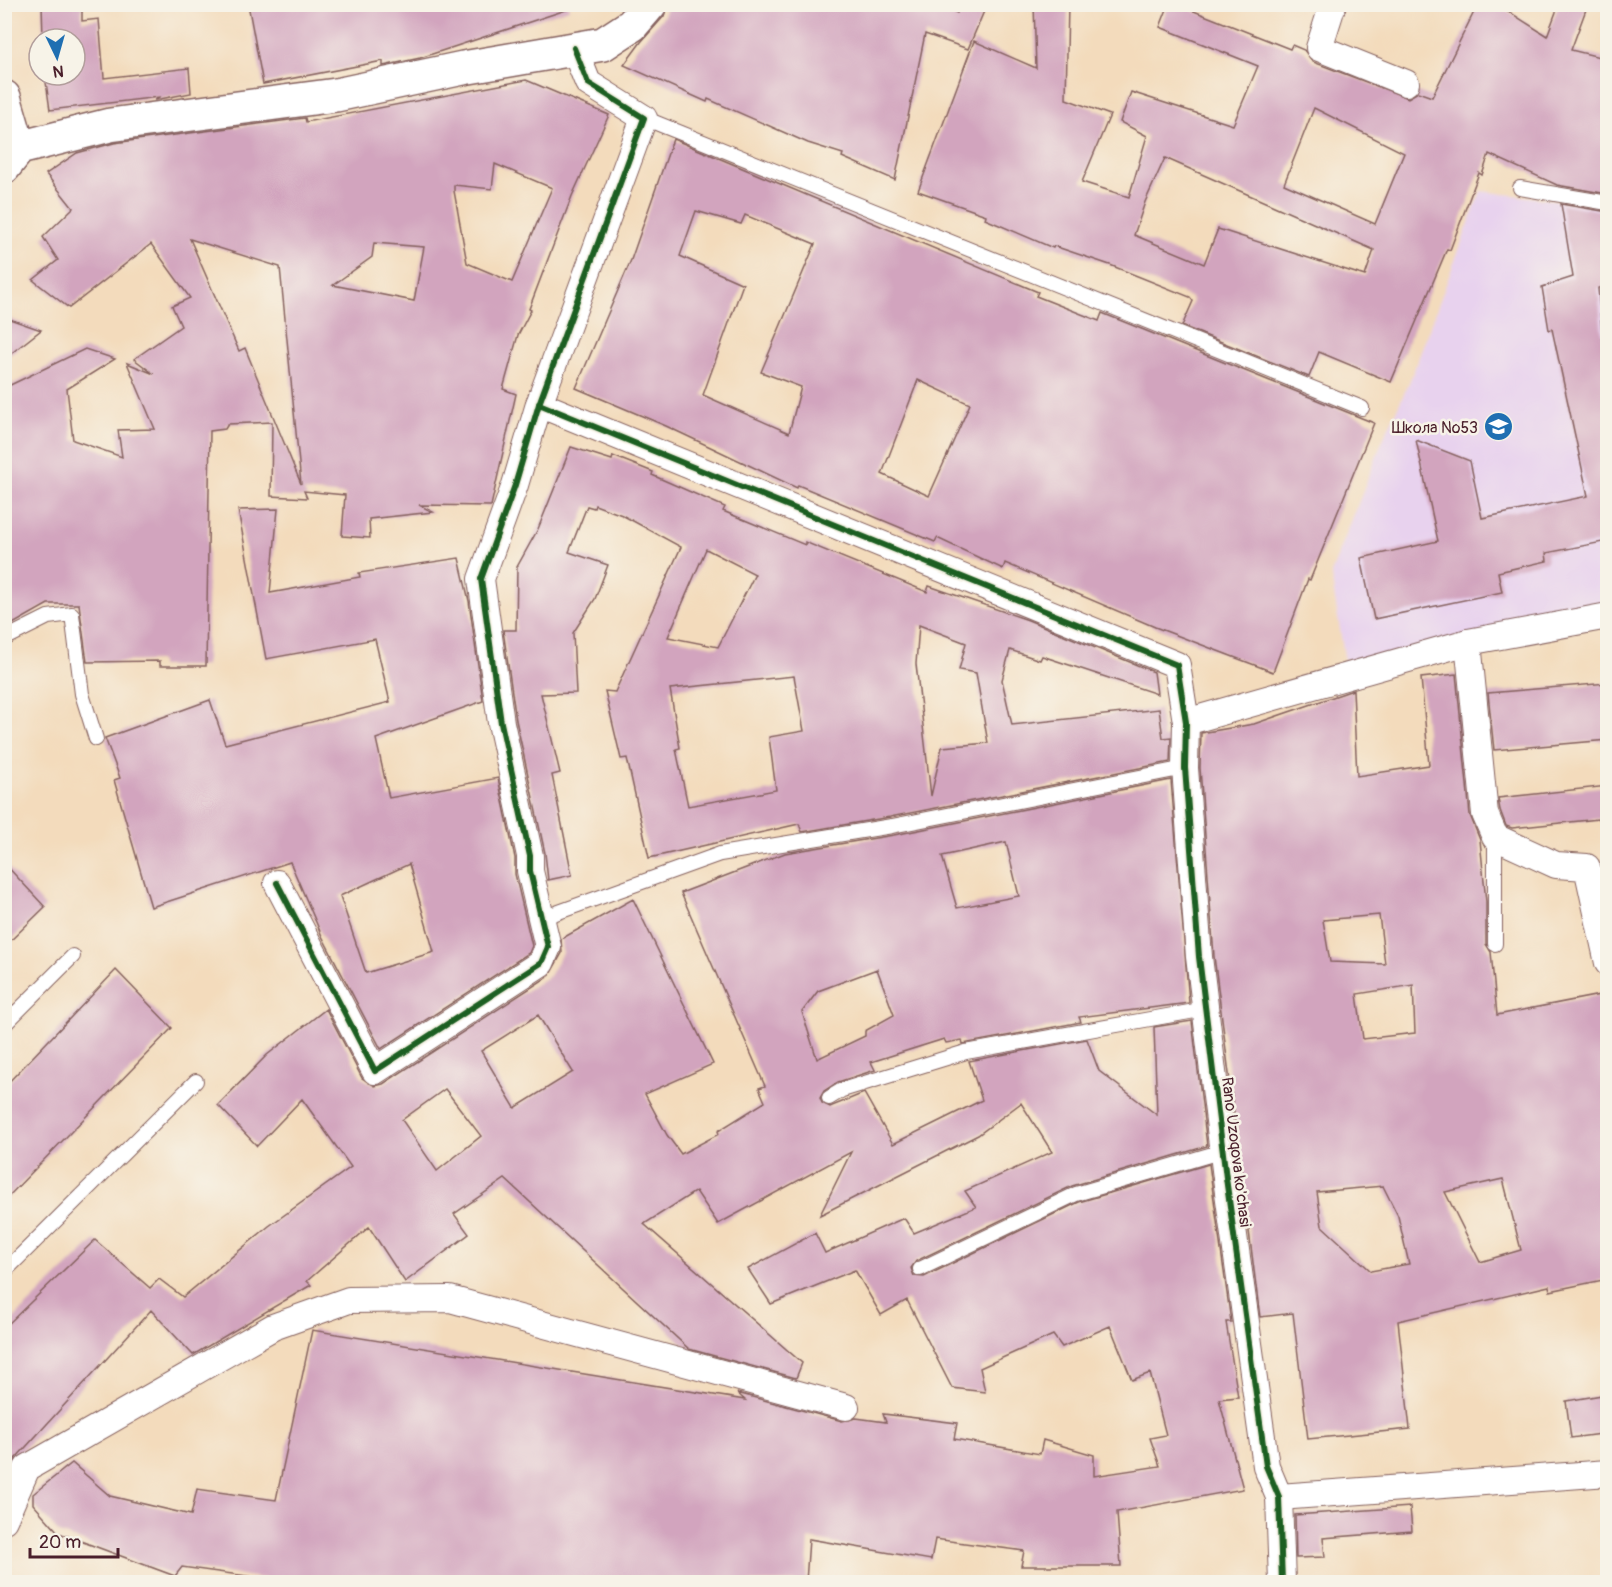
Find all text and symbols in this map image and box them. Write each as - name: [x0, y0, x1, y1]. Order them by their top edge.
- north arrow: [27, 27, 87, 87]
- text: N: [52, 61, 64, 81]
- school or university icon: Школа №53: [1483, 411, 1515, 443]
- place label: Школа №53: [1392, 418, 1478, 438]
- street label: Rano Uzoqova ko'chasi: [1217, 1076, 1255, 1228]
- scale bar: [30, 1521, 118, 1559]
- text: 20 m: [39, 1531, 81, 1554]

